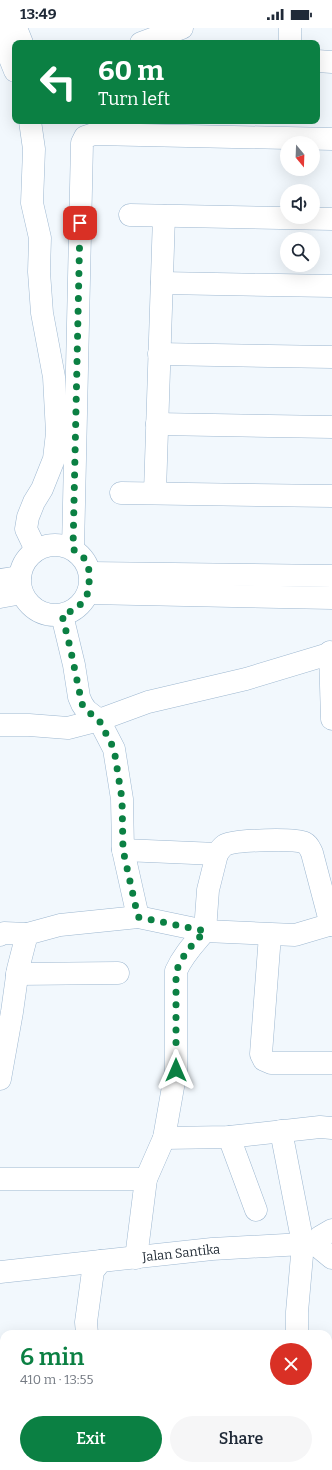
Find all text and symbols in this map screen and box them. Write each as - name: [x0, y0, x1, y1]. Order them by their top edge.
- text: 13:49: [20, 5, 57, 23]
- text: 60 m: [98, 54, 164, 87]
- icon: left: [32, 56, 84, 108]
- text: Turn left: [98, 88, 170, 110]
- north arrow: [280, 136, 320, 176]
- map controls: [280, 136, 320, 272]
- button: sound: [280, 184, 320, 224]
- pin: [63, 206, 97, 240]
- icon: arrive: [69, 212, 91, 234]
- button: search: [280, 232, 320, 272]
- position arrow: [155, 1049, 197, 1091]
- street label: Jalan Santika: [141, 1242, 221, 1265]
- text: 6 min: [20, 1343, 84, 1371]
- button: close: [270, 1343, 312, 1385]
- text: 410 m · 13:55: [20, 1372, 93, 1387]
- button: Exit: [20, 1416, 162, 1462]
- button: Share: [170, 1416, 312, 1462]

